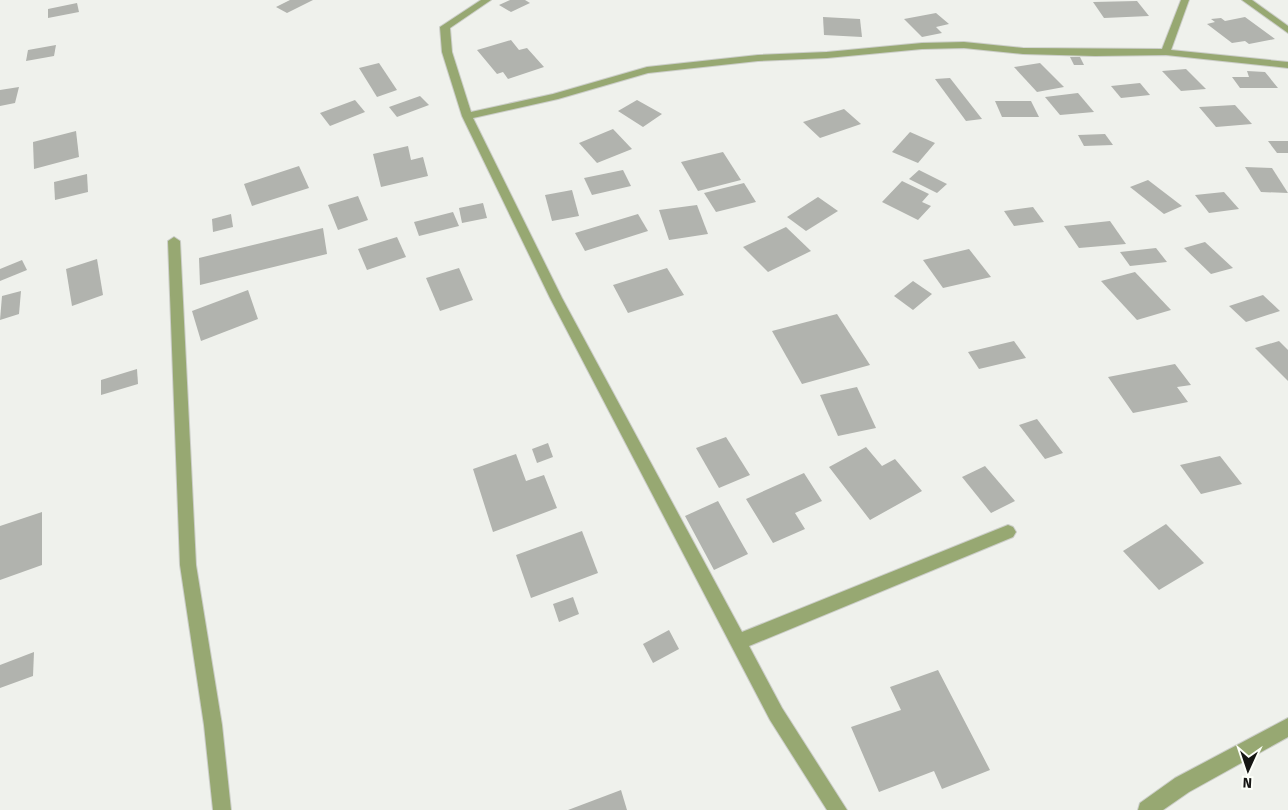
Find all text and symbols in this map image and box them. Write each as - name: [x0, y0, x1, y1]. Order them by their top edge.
- north arrow: [1223, 745, 1273, 795]
- text: N: [1242, 774, 1252, 791]

